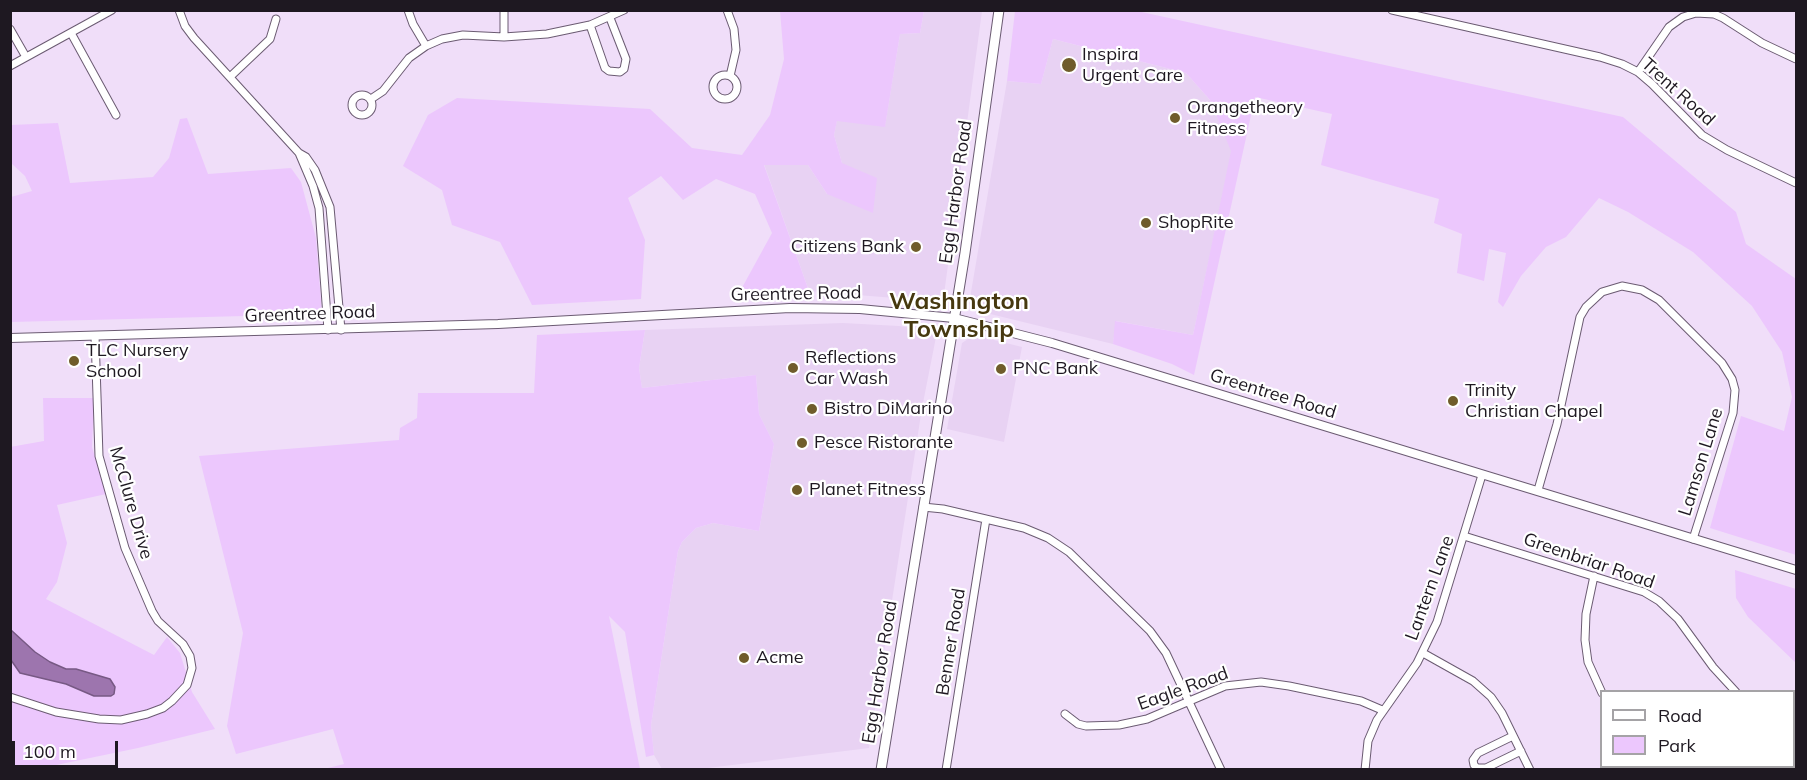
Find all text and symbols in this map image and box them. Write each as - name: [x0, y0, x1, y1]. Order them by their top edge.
- place label: Inspira Urgent Care: [1082, 44, 1183, 86]
- street label: Trent Road: [1637, 53, 1719, 131]
- marker: Inspira Urgent Care: [1060, 56, 1078, 74]
- place label: Orangetheory Fitness: [1187, 97, 1303, 140]
- marker: Orangetheory Fitness: [1168, 111, 1182, 125]
- street label: Egg Harbor Road: [935, 119, 977, 265]
- place label: ShopRite: [1158, 212, 1234, 234]
- marker: ShopRite: [1139, 216, 1153, 230]
- place label: Citizens Bank: [791, 236, 904, 258]
- marker: Citizens Bank: [909, 240, 923, 254]
- street label: Greentree Road: [730, 282, 862, 306]
- district label: Washington Township: [889, 288, 1029, 344]
- street label: Greentree Road: [244, 301, 376, 327]
- place label: TLC Nursery School: [86, 340, 189, 382]
- place label: Reflections Car Wash: [805, 347, 896, 389]
- marker: TLC Nursery School: [67, 354, 81, 368]
- place label: PNC Bank: [1013, 358, 1098, 380]
- marker: Reflections Car Wash: [786, 361, 800, 375]
- marker: PNC Bank: [994, 362, 1008, 376]
- street label: Greentree Road: [1207, 365, 1339, 423]
- place label: Trinity Christian Chapel: [1465, 380, 1603, 422]
- marker: Trinity Christian Chapel: [1446, 394, 1460, 408]
- place label: Bistro DiMarino: [824, 398, 953, 420]
- marker: Bistro DiMarino: [805, 402, 819, 416]
- street label: Lamson Lane: [1674, 405, 1728, 519]
- place label: Pesce Ristorante: [814, 432, 953, 454]
- marker: Pesce Ristorante: [795, 436, 809, 450]
- street label: McClure Drive: [105, 444, 157, 562]
- place label: Planet Fitness: [809, 479, 926, 501]
- marker: Planet Fitness: [790, 483, 804, 497]
- street label: Greenbriar Road: [1520, 528, 1658, 594]
- street label: Lantern Lane: [1401, 533, 1459, 643]
- street label: Benner Road: [932, 587, 970, 697]
- street label: Egg Harbor Road: [858, 599, 902, 745]
- place label: Acme: [756, 647, 804, 669]
- marker: Acme: [737, 651, 751, 665]
- street label: Eagle Road: [1135, 663, 1231, 715]
- legend: [1600, 690, 1795, 768]
- text: Road: [1658, 704, 1702, 727]
- scale bar: [15, 729, 122, 767]
- text: Park: [1658, 734, 1696, 757]
- text: 100 m: [23, 740, 76, 763]

